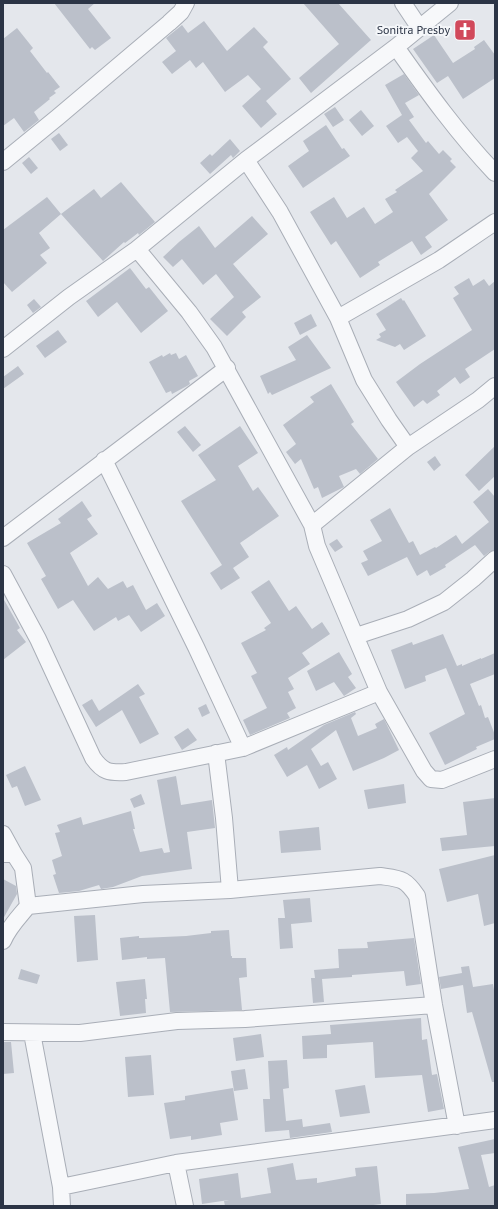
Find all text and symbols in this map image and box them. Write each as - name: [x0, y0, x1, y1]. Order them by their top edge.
- church icon: Sonitra Presby: [452, 17, 478, 43]
- place label: Sonitra Presby: [377, 22, 450, 37]

